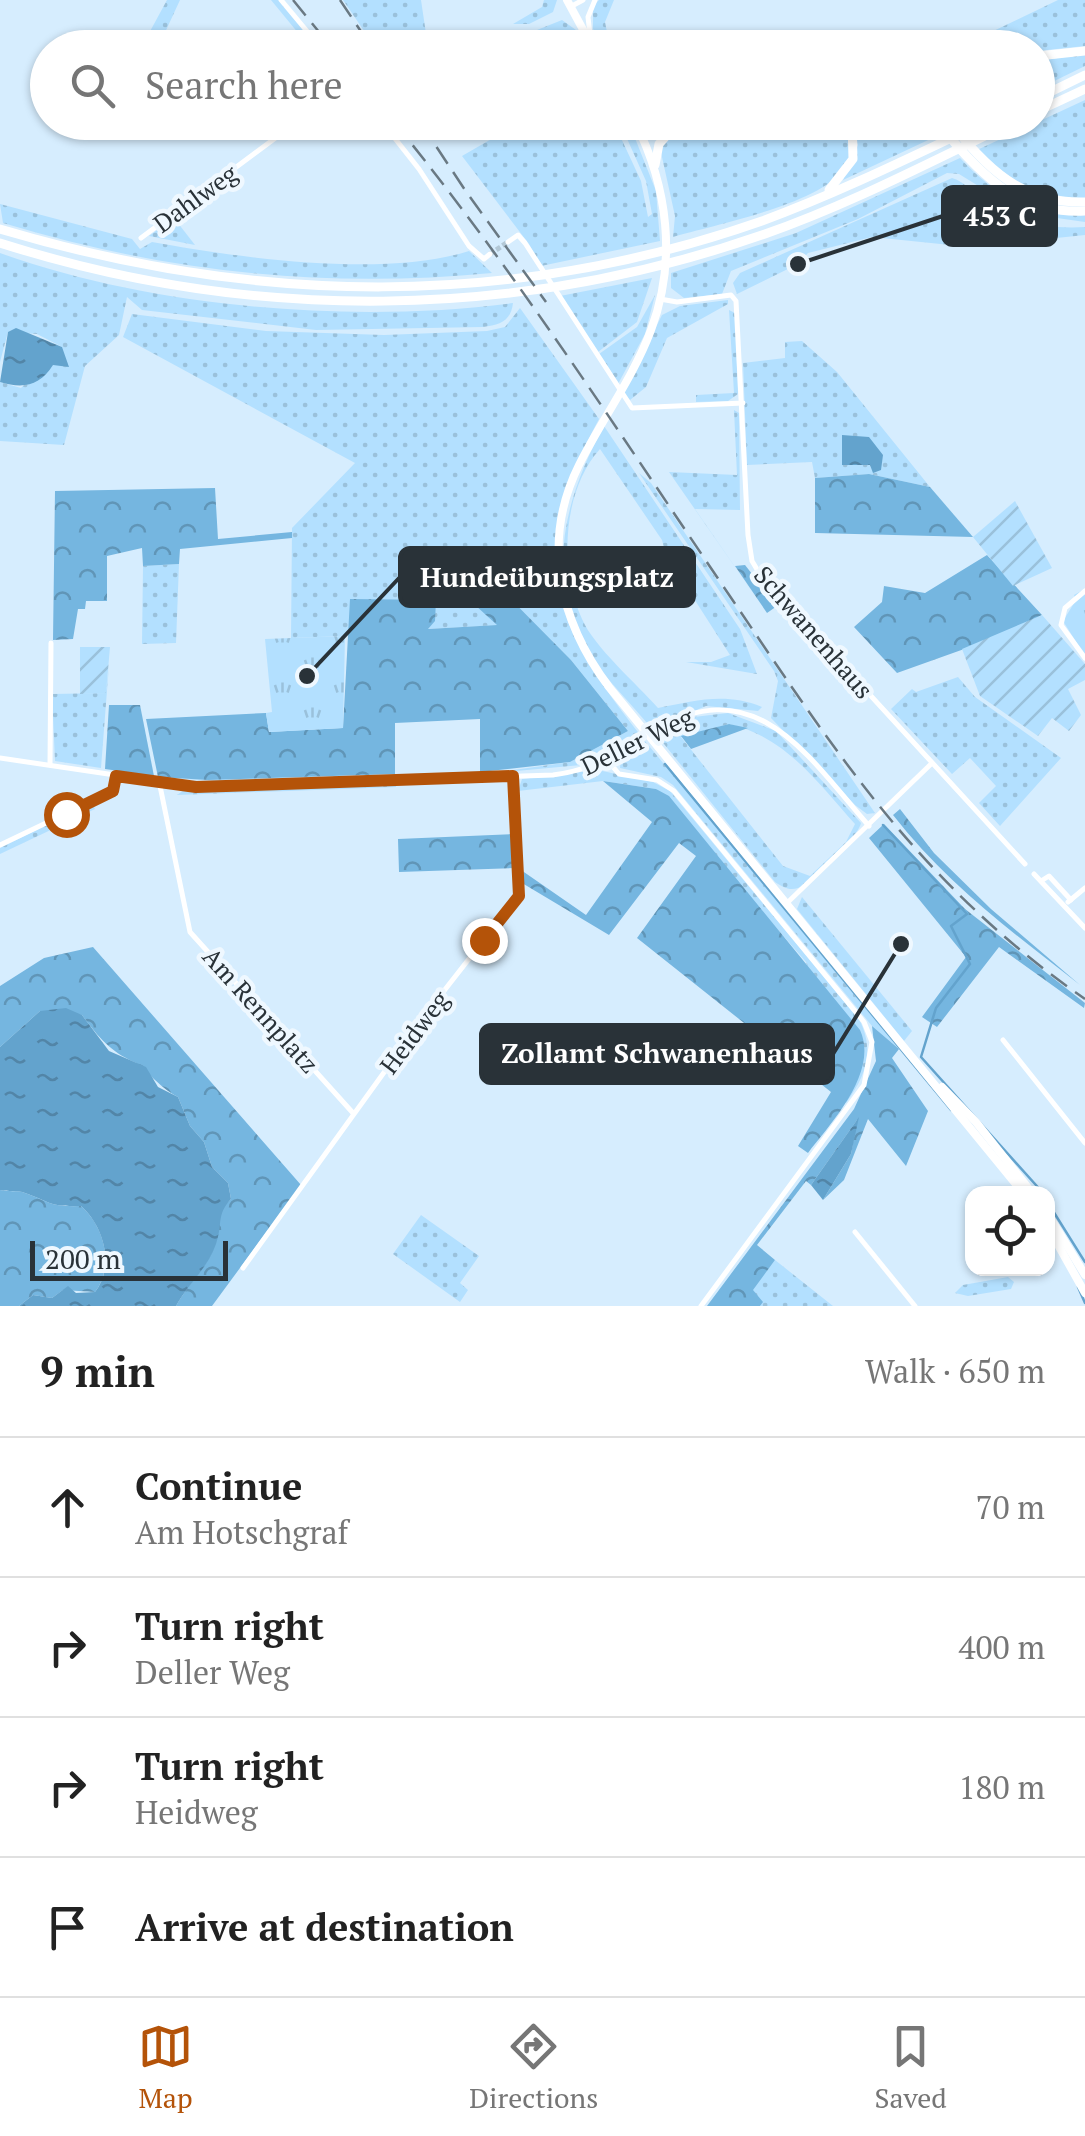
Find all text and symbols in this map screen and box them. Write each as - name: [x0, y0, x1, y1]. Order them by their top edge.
- search box: [30, 30, 1055, 140]
- icon: search: [65, 58, 120, 113]
- text: Search here: [145, 60, 343, 110]
- street label: Dahlweg: [146, 156, 244, 240]
- callout: 453 C: [943, 187, 1056, 245]
- text: 453 C: [963, 197, 1037, 234]
- callout: Hundeübungsplatz: [400, 548, 694, 606]
- text: Hundeübungsplatz: [420, 558, 674, 595]
- street label: Schwanenhaus: [747, 559, 881, 705]
- street label: Deller Weg: [575, 699, 699, 782]
- route start: [44, 792, 90, 838]
- route end: [462, 918, 508, 964]
- street label: Am Rennplatz: [196, 940, 326, 1080]
- street label: Heidweg: [372, 983, 457, 1080]
- callout: Zollamt Schwanenhaus: [481, 1025, 833, 1083]
- text: Zollamt Schwanenhaus: [501, 1034, 813, 1071]
- map controls: [965, 1186, 1055, 1276]
- button: locate: [965, 1186, 1055, 1276]
- scale bar: [30, 1236, 228, 1280]
- text: 200 m: [45, 1240, 121, 1277]
- text: 9 min: [40, 1343, 155, 1399]
- text: Walk · 650 m: [865, 1350, 1045, 1392]
- text: Continue: [135, 1461, 302, 1511]
- icon: ahead: [40, 1480, 95, 1535]
- text: 70 m: [975, 1486, 1045, 1528]
- text: Am Hotschgraf: [135, 1511, 349, 1553]
- text: Turn right: [135, 1601, 324, 1651]
- icon: right: [40, 1620, 95, 1675]
- text: 400 m: [958, 1626, 1045, 1668]
- text: Deller Weg: [135, 1651, 290, 1693]
- text: Turn right: [135, 1741, 324, 1791]
- icon: right: [40, 1760, 95, 1815]
- text: 180 m: [958, 1766, 1045, 1808]
- text: Heidweg: [135, 1791, 258, 1833]
- icon: arrive: [40, 1900, 95, 1955]
- text: Arrive at destination: [135, 1902, 514, 1952]
- tab: Map: [138, 2019, 193, 2116]
- tab: Directions: [469, 2019, 598, 2116]
- tab: Saved: [874, 2019, 947, 2116]

